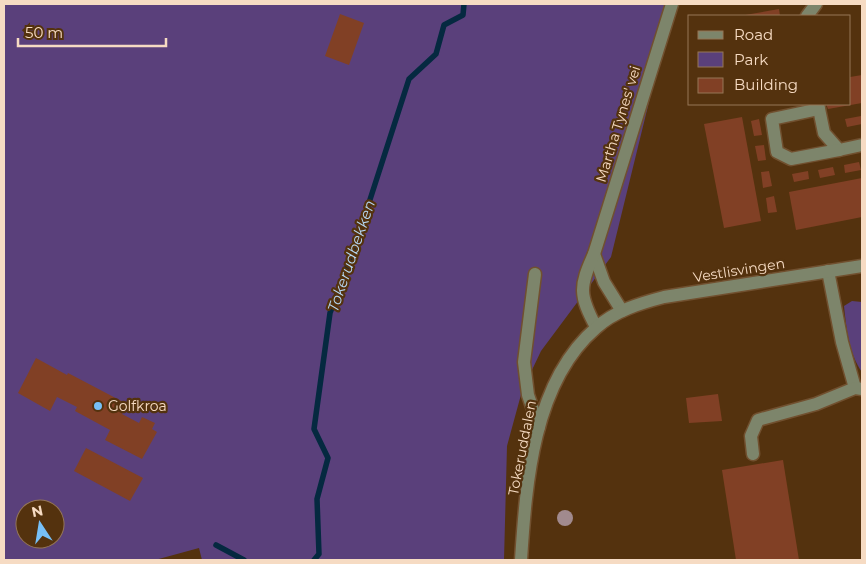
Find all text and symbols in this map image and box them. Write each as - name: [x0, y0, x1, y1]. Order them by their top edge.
- scale bar: [18, 15, 165, 47]
- legend: [688, 15, 851, 105]
- text: 50 m: [25, 23, 63, 42]
- text: Road: [734, 25, 773, 44]
- text: Park: [734, 50, 768, 69]
- street label: Martha Tynes' vei: [592, 64, 644, 184]
- text: Building: [734, 75, 798, 94]
- water label: Tokerudbekken: [323, 198, 379, 314]
- street label: Vestlisvingen: [692, 254, 786, 286]
- place label: Golfkroa: [108, 397, 167, 415]
- street label: Tokeruddalen: [504, 399, 540, 497]
- marker: Golfkroa: [92, 400, 104, 412]
- north arrow: [15, 499, 65, 549]
- text: N: [30, 501, 45, 521]

